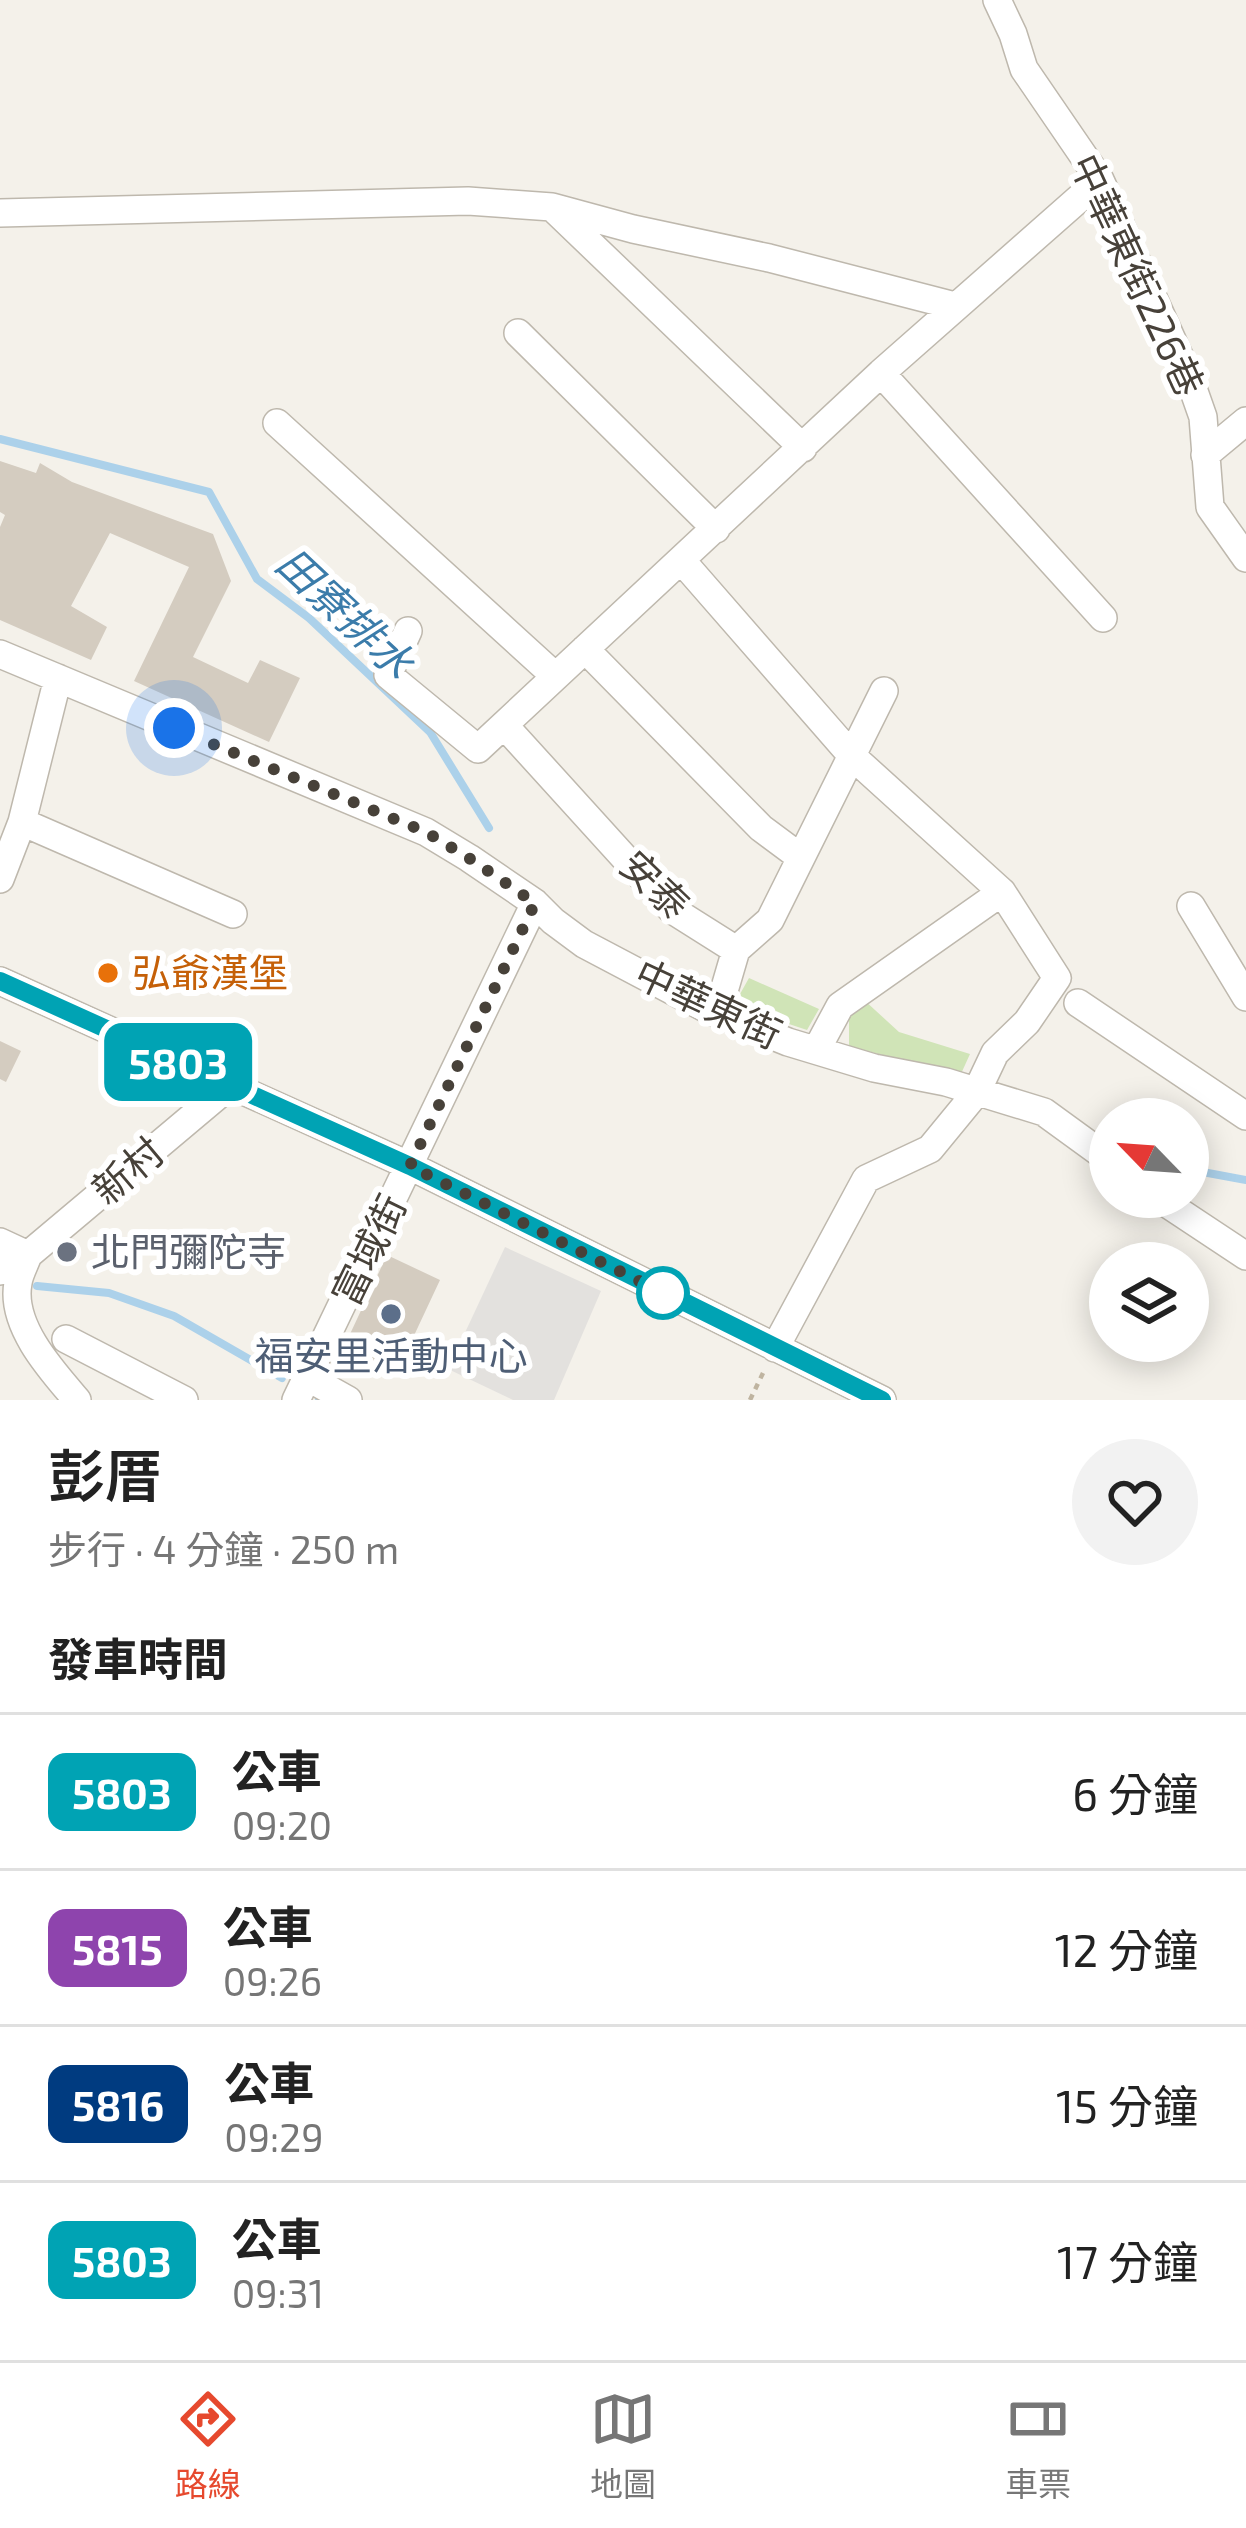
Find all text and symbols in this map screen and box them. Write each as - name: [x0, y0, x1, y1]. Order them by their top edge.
- street label: 中華東街226巷: [1062, 146, 1215, 403]
- water label: 田寮排水: [268, 536, 426, 688]
- your location: [144, 698, 204, 758]
- street label: 安泰: [612, 840, 700, 928]
- place label: 弘爺漢堡: [132, 948, 288, 995]
- street label: 中華東街: [628, 948, 789, 1057]
- marker: 弘爺漢堡: [95, 960, 121, 986]
- line badge: 5803: [94, 1023, 262, 1101]
- text: 5803: [128, 1037, 228, 1087]
- north arrow: [1089, 1098, 1209, 1218]
- map controls: [1089, 1098, 1209, 1362]
- street label: 新村: [82, 1127, 172, 1213]
- street label: 富域街: [321, 1186, 414, 1312]
- place label: 北門彌陀寺: [91, 1227, 286, 1274]
- marker: 北門彌陀寺: [54, 1239, 80, 1265]
- button: layers: [1089, 1242, 1209, 1362]
- unlabelled marker: [638, 1268, 688, 1318]
- marker: 福安里活動中心: [378, 1301, 404, 1327]
- place label: 福安里活動中心: [254, 1331, 528, 1378]
- button: heart: [1072, 1439, 1198, 1565]
- text: 彭厝: [48, 1440, 162, 1508]
- text: 步行 · 4 分鐘 · 250 m: [48, 1525, 399, 1572]
- text: 發車時間: [48, 1631, 228, 1685]
- text: 公車: [232, 1743, 322, 1797]
- text: 6 分鐘: [1072, 1766, 1198, 1820]
- text: 5803: [72, 1767, 172, 1817]
- text: 09:20: [232, 1801, 332, 1848]
- text: 公車: [223, 1899, 313, 1953]
- text: 12 分鐘: [1055, 1922, 1198, 1976]
- text: 5815: [72, 1923, 163, 1973]
- text: 09:26: [223, 1957, 322, 2004]
- text: 公車: [224, 2055, 314, 2109]
- text: 15 分鐘: [1056, 2078, 1198, 2132]
- text: 5816: [72, 2079, 164, 2129]
- text: 09:29: [224, 2113, 324, 2160]
- text: 公車: [232, 2211, 322, 2265]
- text: 17 分鐘: [1057, 2234, 1198, 2288]
- text: 5803: [72, 2235, 172, 2285]
- text: 09:31: [232, 2269, 324, 2316]
- tab: 路線: [175, 2386, 241, 2506]
- tab: 地圖: [590, 2386, 656, 2506]
- tab: 車票: [1005, 2386, 1071, 2506]

